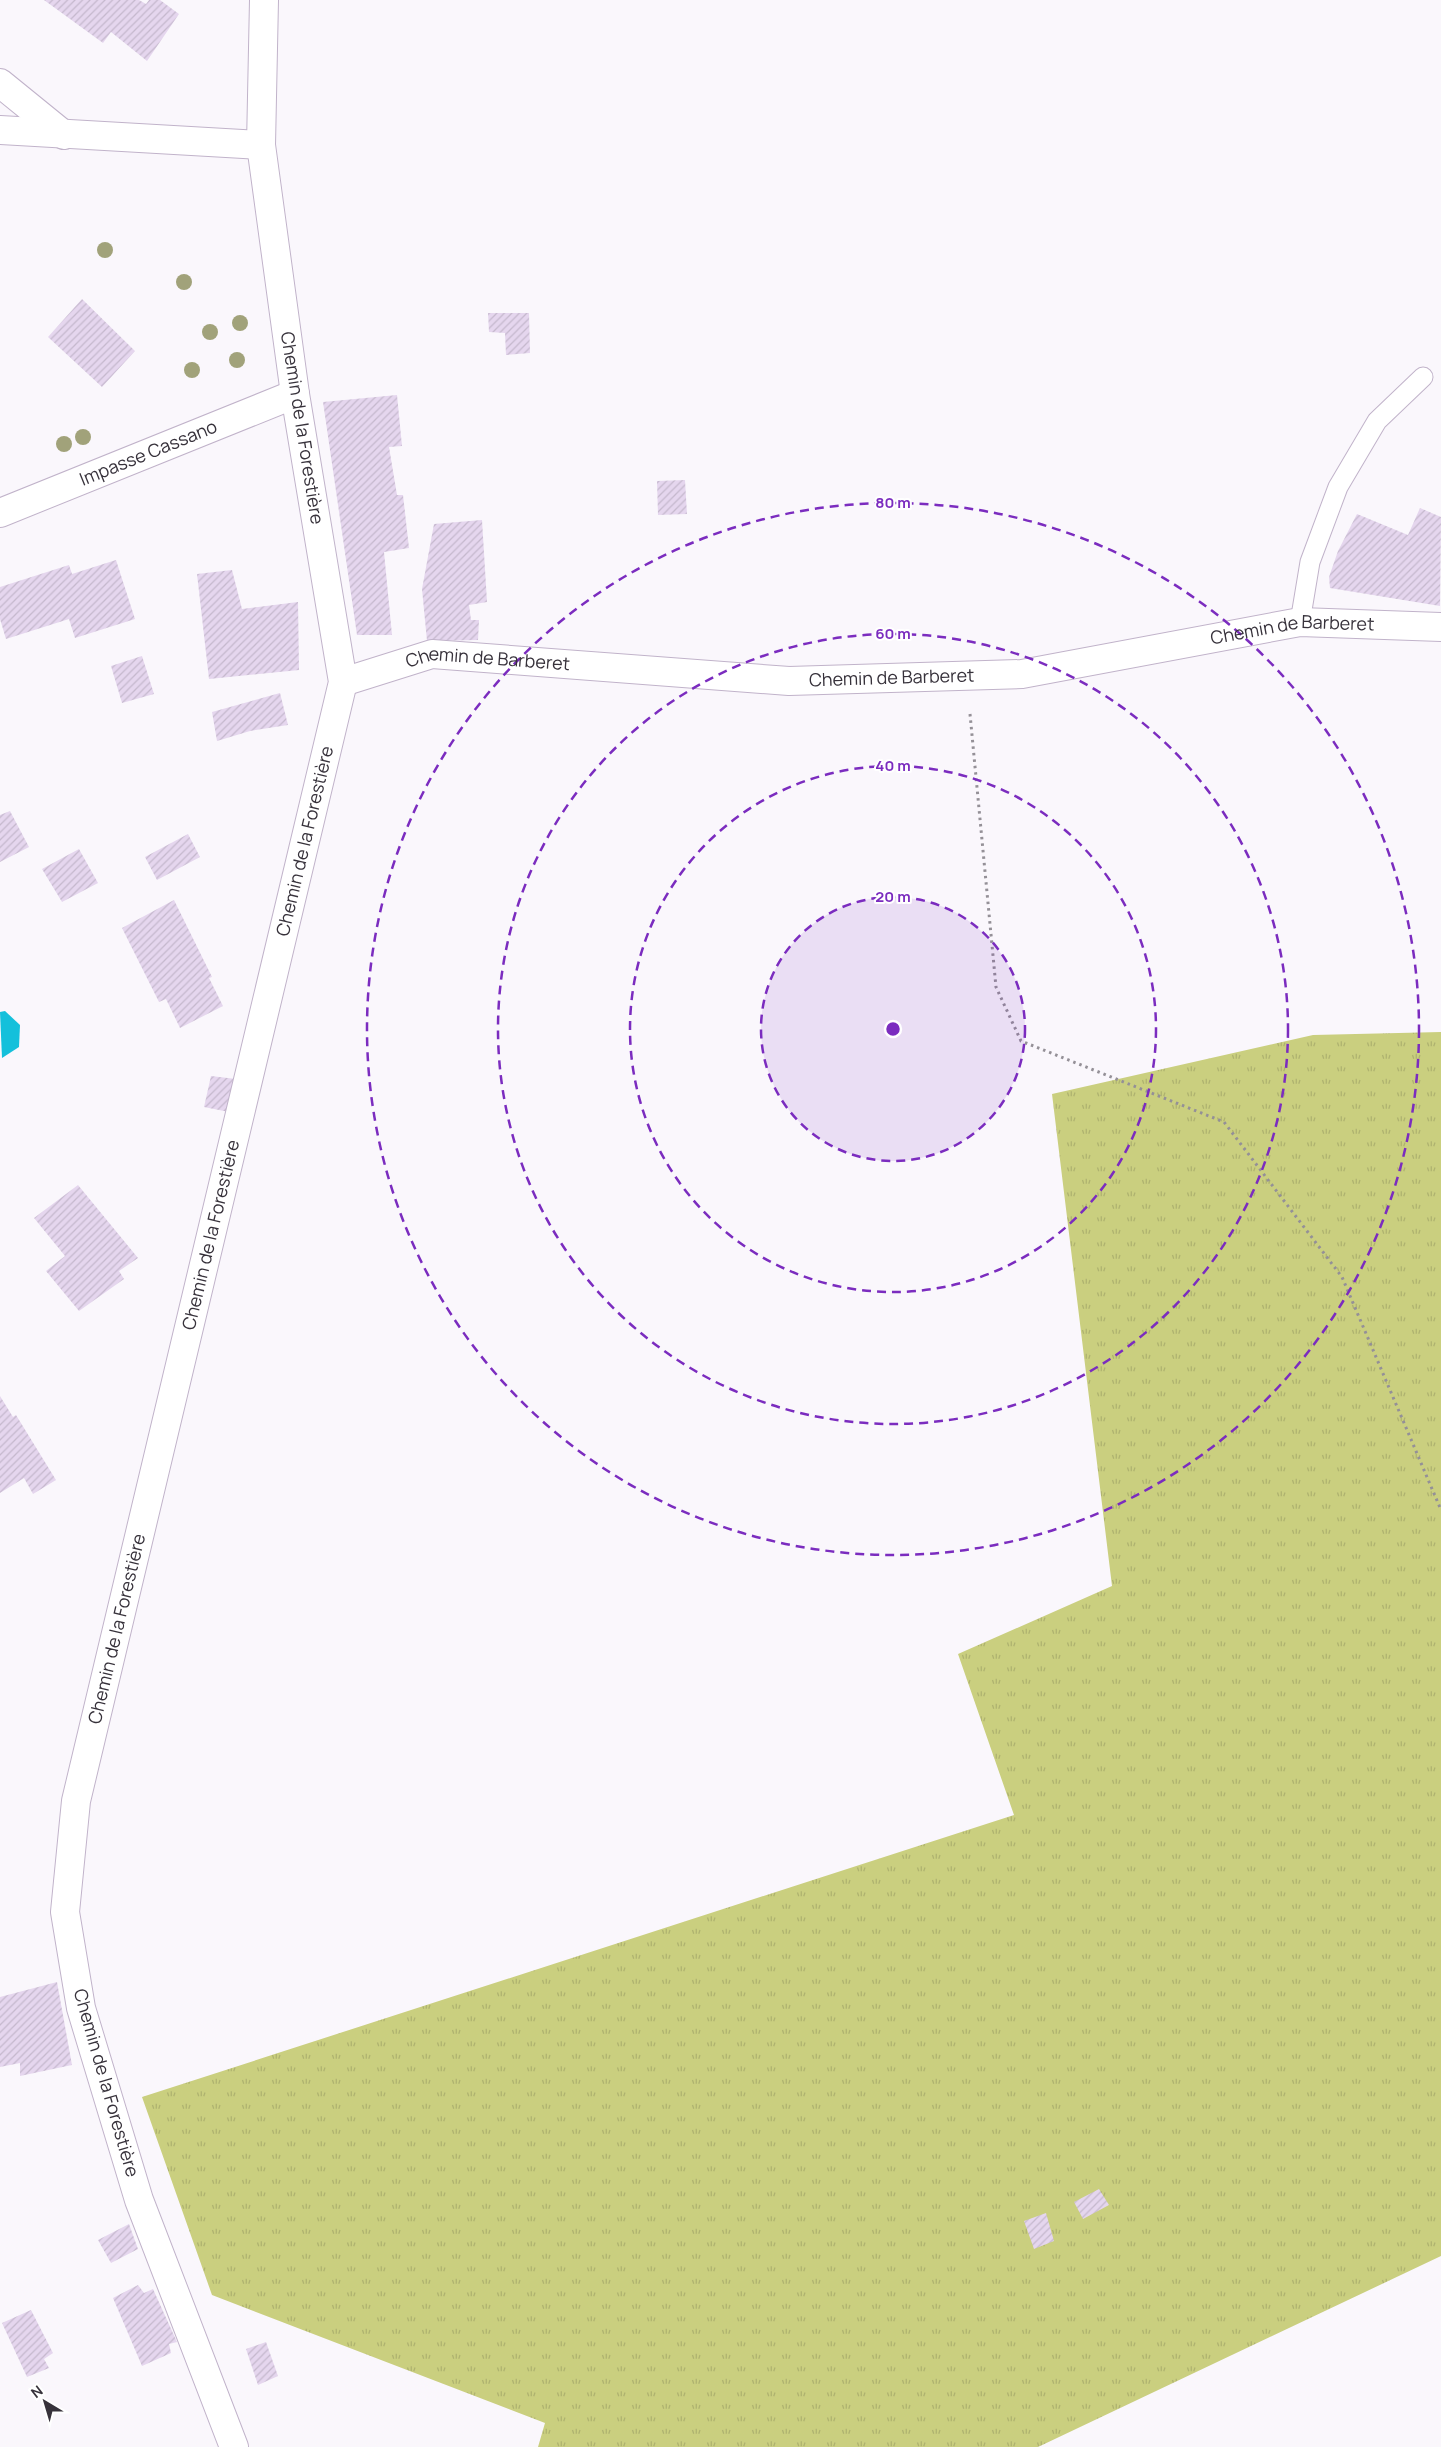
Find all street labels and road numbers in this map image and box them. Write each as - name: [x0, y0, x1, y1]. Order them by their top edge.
- street label: Chemin de la Forestière: [276, 330, 330, 526]
- street label: Impasse Cassano: [76, 414, 220, 491]
- street label: Chemin de Barberet: [1208, 609, 1375, 650]
- street label: Chemin de Barberet: [402, 641, 571, 675]
- street label: Chemin de Barberet: [809, 662, 975, 691]
- street label: Chemin de la Forestière: [270, 743, 338, 938]
- street label: Chemin de la Forestière: [176, 1137, 244, 1332]
- street label: Chemin de la Forestière: [82, 1531, 150, 1726]
- street label: Chemin de la Forestière: [69, 1986, 145, 2180]

